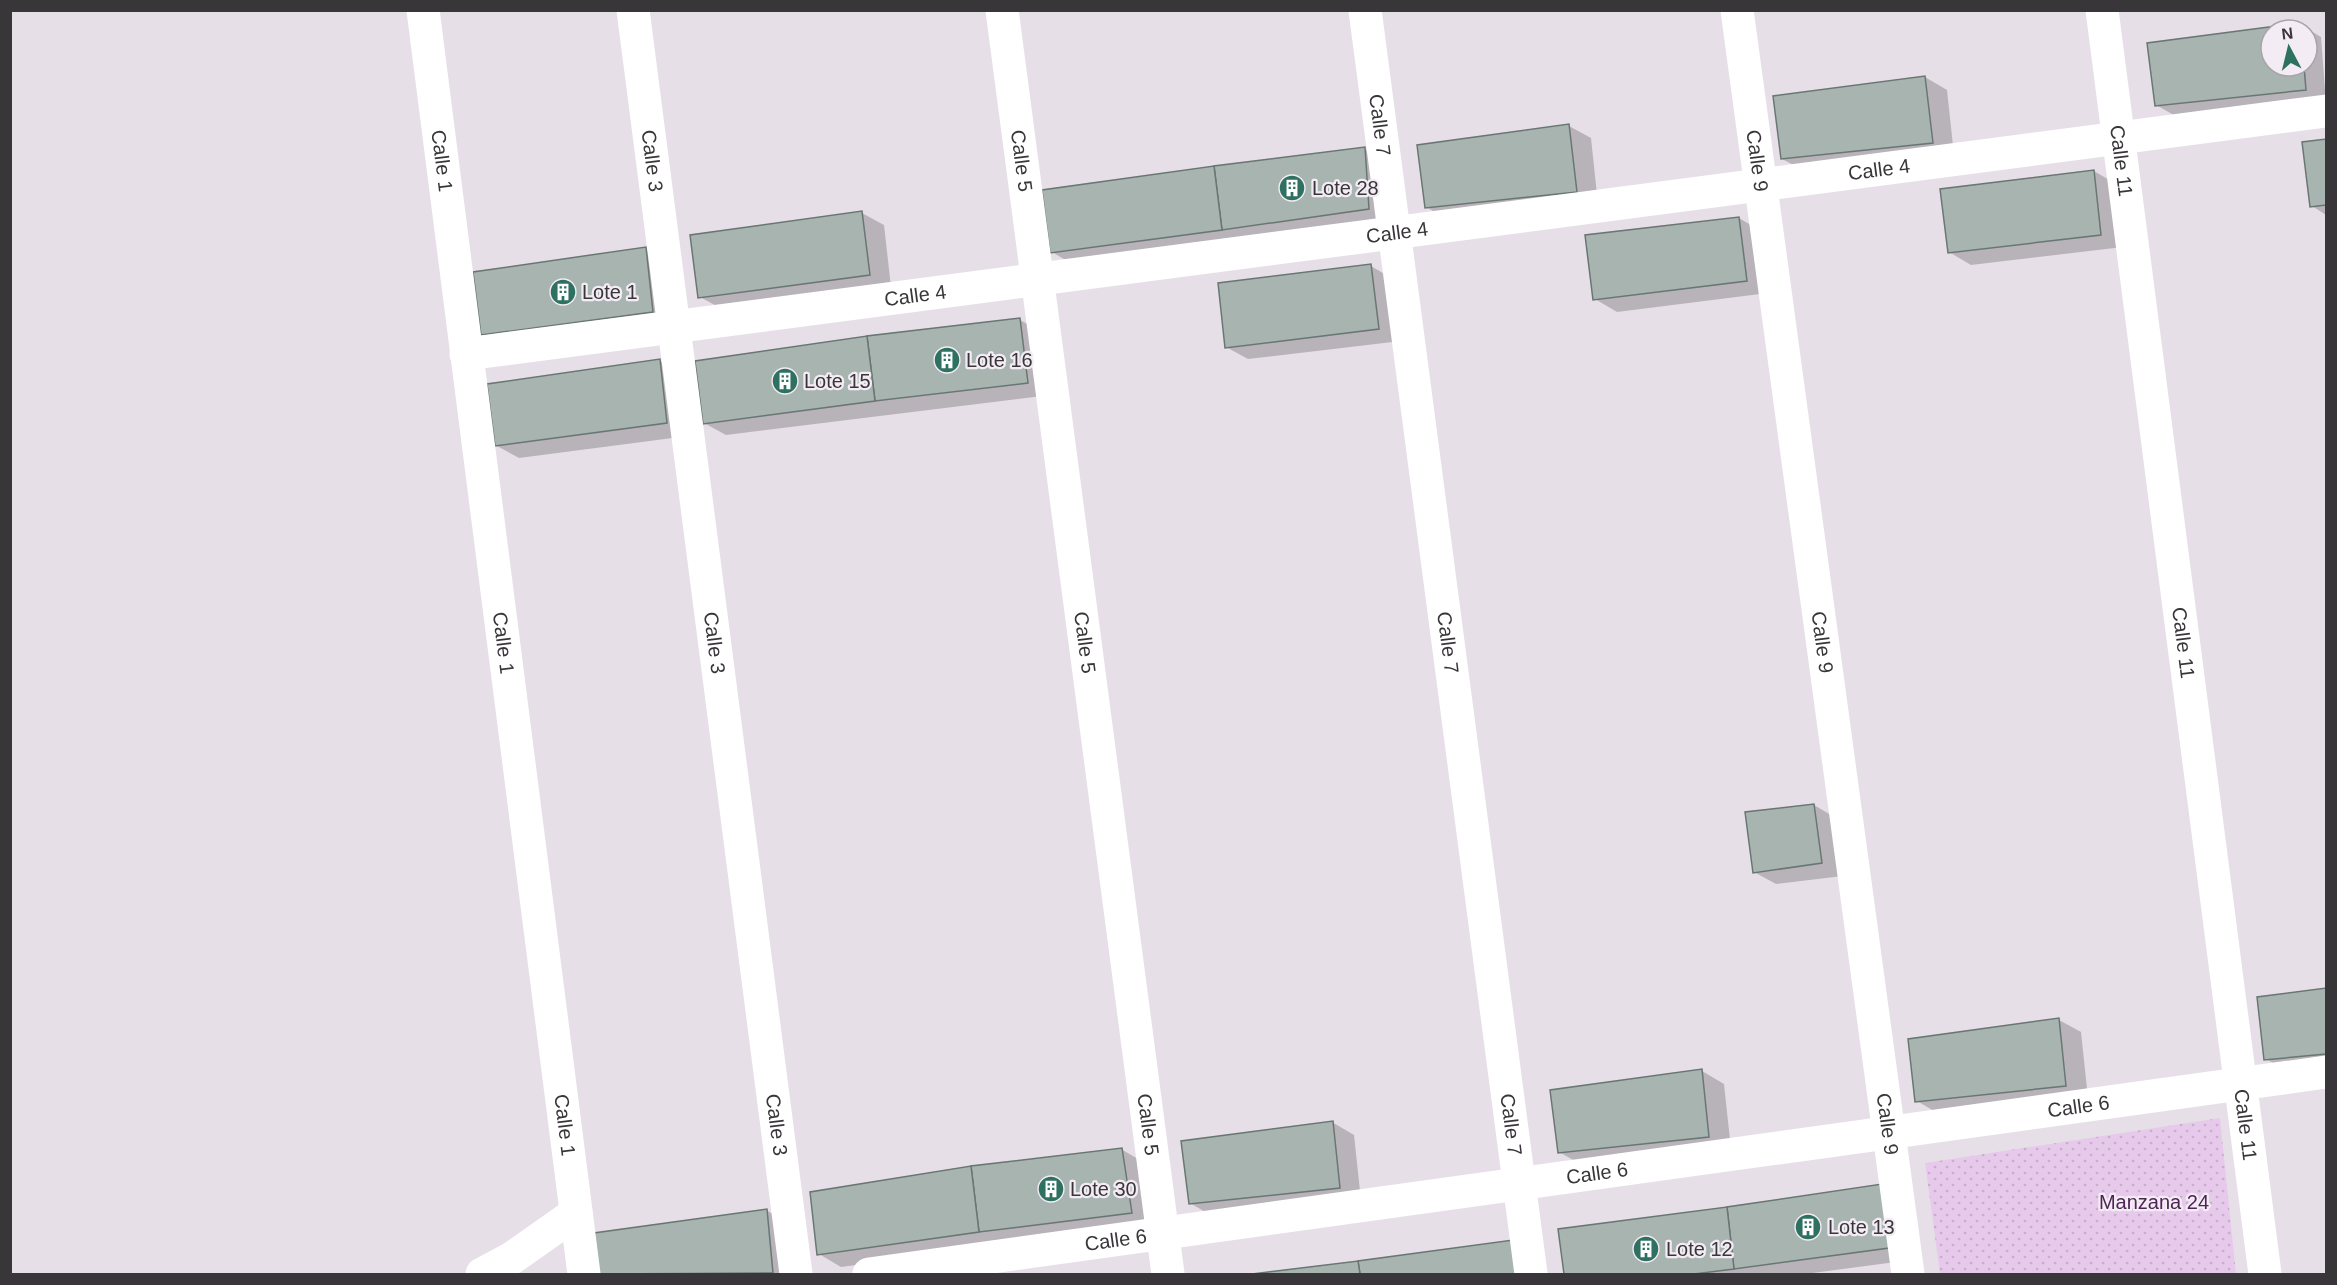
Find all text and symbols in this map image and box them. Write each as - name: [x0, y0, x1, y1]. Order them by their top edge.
- north arrow: [2259, 18, 2319, 78]
- text: N: [2280, 24, 2294, 43]
- street label: Calle 7: [1365, 93, 1395, 157]
- street label: Calle 11: [2106, 124, 2137, 198]
- street label: Calle 1: [427, 128, 457, 193]
- street label: Calle 3: [638, 128, 667, 193]
- street label: Calle 5: [1007, 128, 1037, 193]
- street label: Calle 9: [1742, 128, 1772, 193]
- street label: Calle 4: [1847, 154, 1911, 184]
- building icon: Lote 28: [1277, 173, 1307, 203]
- place label: Lote 28: [1312, 177, 1379, 199]
- street label: Calle 4: [1365, 217, 1429, 247]
- building icon: Lote 1: [548, 277, 578, 307]
- street label: Calle 4: [883, 280, 947, 310]
- place label: Lote 1: [582, 281, 638, 303]
- building icon: Lote 16: [932, 345, 962, 375]
- place label: Lote 16: [966, 349, 1033, 371]
- building icon: Lote 15: [770, 366, 800, 396]
- place label: Lote 15: [804, 370, 871, 392]
- street label: Calle 11: [2168, 606, 2199, 680]
- street label: Calle 3: [700, 610, 729, 675]
- street label: Calle 5: [1070, 610, 1100, 675]
- street label: Calle 7: [1433, 610, 1463, 675]
- street label: Calle 9: [1807, 610, 1838, 675]
- street label: Calle 1: [489, 611, 518, 675]
- street label: Calle 11: [2230, 1088, 2261, 1162]
- street label: Calle 6: [2046, 1091, 2111, 1121]
- street label: Calle 3: [762, 1092, 792, 1157]
- street label: Calle 5: [1133, 1092, 1163, 1157]
- street label: Calle 7: [1496, 1092, 1526, 1157]
- street label: Calle 9: [1873, 1092, 1903, 1156]
- street label: Calle 1: [550, 1093, 580, 1157]
- street label: Calle 6: [1565, 1158, 1629, 1188]
- building icon: Lote 30: [1036, 1174, 1066, 1204]
- place label: Lote 30: [1070, 1178, 1137, 1200]
- park label: Manzana 24: [2099, 1191, 2209, 1213]
- building icon: Lote 13: [1793, 1212, 1823, 1242]
- place label: Lote 13: [1828, 1216, 1895, 1238]
- street label: Calle 6: [1083, 1225, 1148, 1255]
- building icon: Lote 12: [1631, 1234, 1661, 1264]
- place label: Lote 12: [1666, 1238, 1733, 1260]

